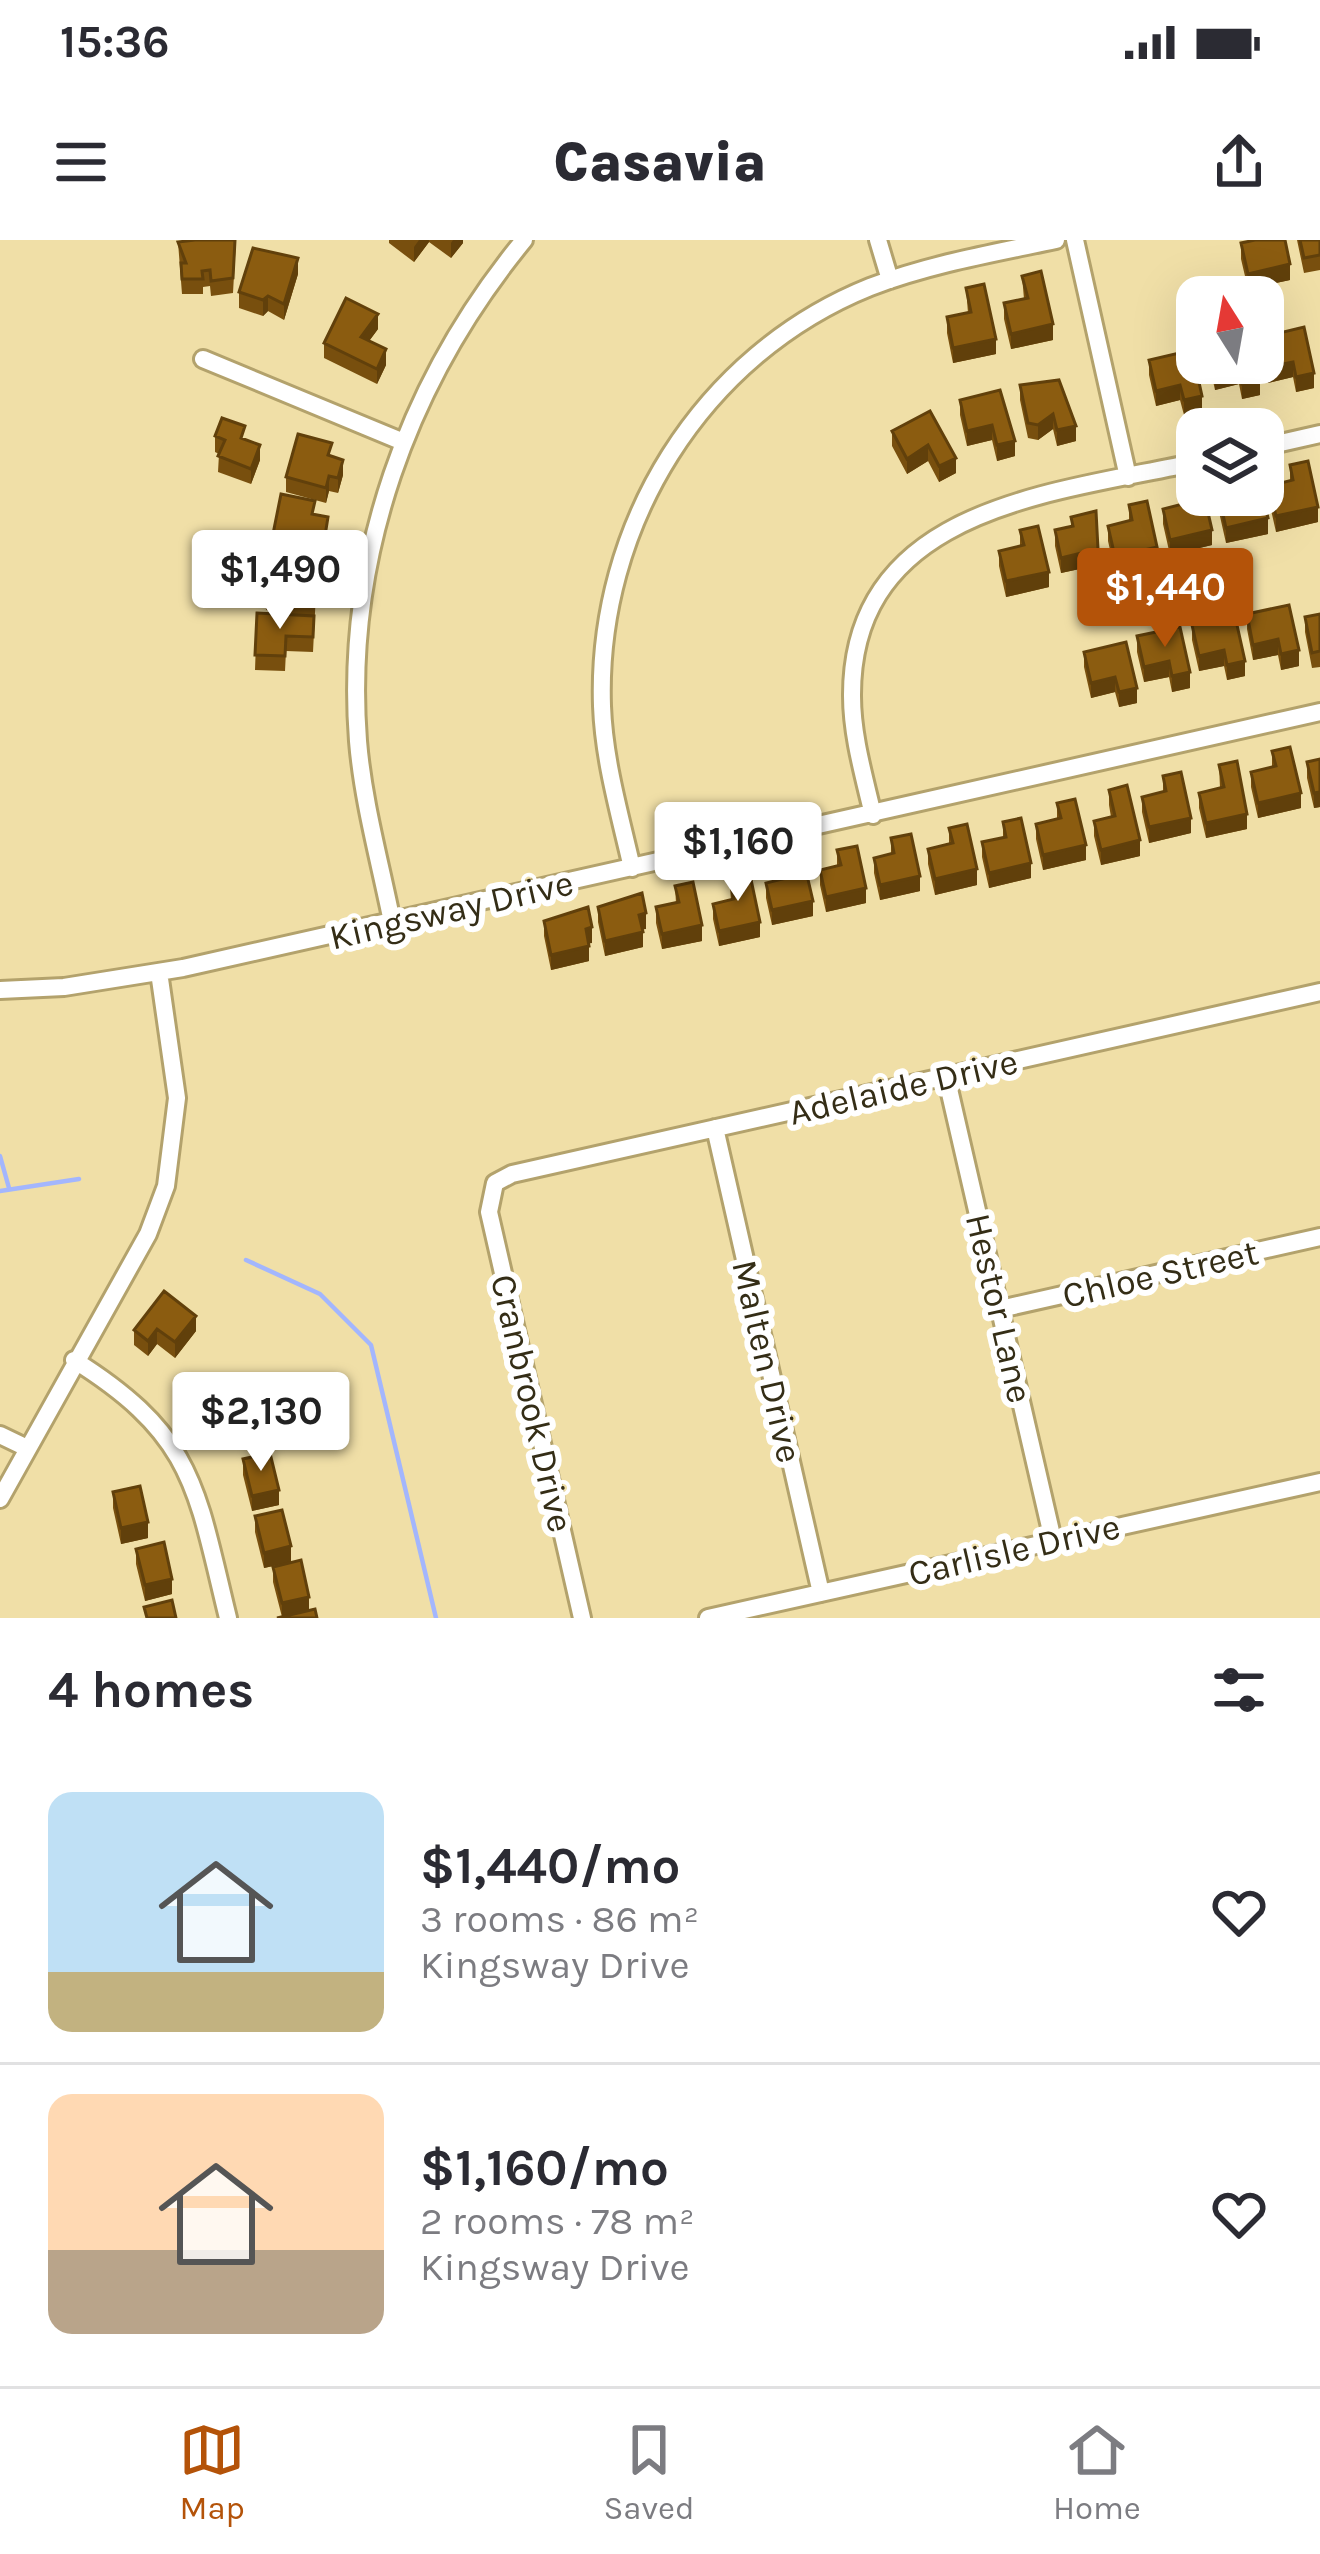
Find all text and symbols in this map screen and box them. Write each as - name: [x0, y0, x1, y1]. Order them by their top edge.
- text: 15:36: [60, 16, 170, 68]
- icon: menu: [48, 129, 114, 195]
- icon: share: [1206, 129, 1272, 195]
- text: Casavia: [554, 130, 766, 194]
- north arrow: [1176, 276, 1284, 384]
- map controls: [1176, 276, 1284, 516]
- button: layers: [1176, 408, 1284, 516]
- pin: $1,490: [182, 530, 378, 632]
- text: $1,490: [219, 546, 341, 592]
- pin: $1,440: [1067, 548, 1263, 650]
- text: $1,440: [1104, 564, 1226, 610]
- pin: $1,160: [640, 802, 836, 904]
- text: $1,160: [682, 818, 794, 864]
- street label: Kingsway Drive: [325, 862, 577, 958]
- street label: Adelaide Drive: [785, 1040, 1022, 1134]
- street label: Hestor Lane: [957, 1209, 1041, 1407]
- street label: Chloe Street: [1058, 1231, 1262, 1317]
- street label: Malten Drive: [723, 1256, 811, 1467]
- street label: Cranbrook Drive: [482, 1270, 582, 1536]
- pin: $2,130: [163, 1372, 359, 1474]
- text: $2,130: [199, 1388, 323, 1434]
- street label: Carlisle Drive: [904, 1505, 1124, 1595]
- icon: filters: [1206, 1657, 1272, 1723]
- text: 4 homes: [48, 1660, 254, 1720]
- text: $1,440/mo: [420, 1836, 680, 1896]
- icon: home: [144, 1840, 288, 1984]
- icon: heart: [1206, 1879, 1272, 1945]
- text: 3 rooms · 86 m²: [420, 1896, 699, 1942]
- text: Kingsway Drive: [420, 1942, 690, 1988]
- text: $1,160/mo: [420, 2138, 669, 2198]
- icon: home: [144, 2142, 288, 2286]
- icon: heart: [1206, 2181, 1272, 2247]
- text: 2 rooms · 78 m²: [420, 2198, 695, 2244]
- text: Kingsway Drive: [420, 2244, 690, 2290]
- tab: Map: [179, 2417, 245, 2527]
- tab: Saved: [603, 2417, 695, 2527]
- tab: Home: [1053, 2417, 1141, 2527]

